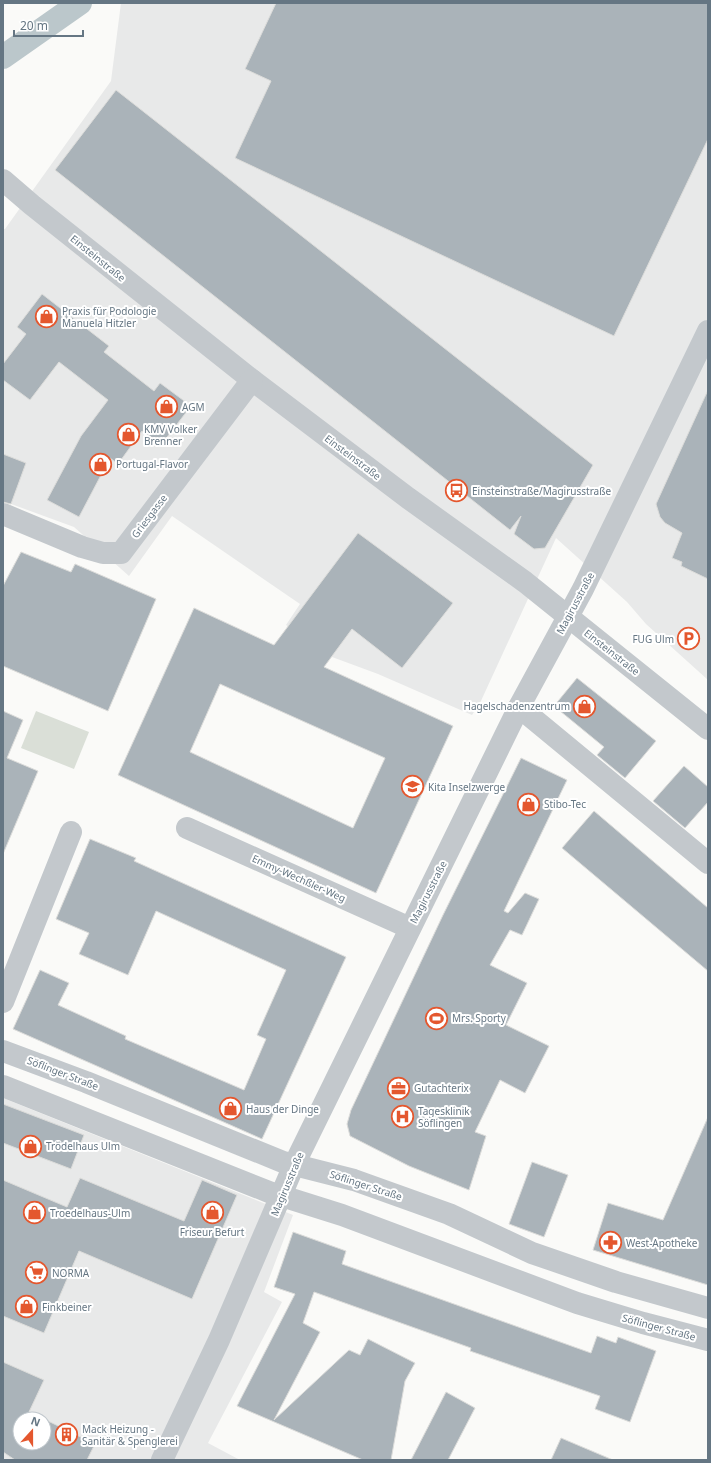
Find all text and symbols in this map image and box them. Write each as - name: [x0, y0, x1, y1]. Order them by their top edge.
- scale bar: [14, 12, 83, 38]
- text: 20 m: [20, 17, 48, 34]
- street label: Einsteinstraße: [68, 231, 129, 285]
- shop icon: Praxis für Podologie Manuela Hitzler: [34, 304, 60, 330]
- place label: Praxis für Podologie Manuela Hitzler: [62, 304, 157, 330]
- shop icon: AGM: [154, 394, 180, 420]
- place label: AGM: [182, 400, 205, 414]
- shop icon: KMV Volker Brenner: [116, 422, 142, 448]
- place label: KMV Volker Brenner: [144, 422, 197, 448]
- street label: Einsteinstraße: [322, 431, 384, 483]
- shop icon: Portugal-Flavor: [87, 451, 113, 477]
- place label: Portugal-Flavor: [116, 457, 188, 471]
- bus stop icon: Einsteinstraße/Magirusstraße: [443, 478, 469, 504]
- place label: Einsteinstraße/Magirusstraße: [472, 484, 611, 498]
- street label: Griesgasse: [128, 491, 170, 541]
- street label: Magirusstraße: [553, 569, 597, 636]
- street label: Einsteinstraße: [581, 626, 643, 678]
- parking icon: FUG Ulm: [676, 626, 702, 652]
- place label: FUG Ulm: [632, 632, 674, 646]
- shop icon: Hagelschadenzentrum: [572, 693, 598, 719]
- place label: Hagelschadenzentrum: [463, 699, 570, 713]
- school or university icon: Kita Inselzwerge: [399, 774, 425, 800]
- place label: Kita Inselzwerge: [428, 780, 506, 794]
- shop icon: Stibo-Tec: [516, 791, 542, 817]
- place label: Stibo-Tec: [544, 797, 586, 811]
- street label: Emmy-Wechßler-Weg: [250, 851, 348, 905]
- street label: Magirusstraße: [406, 858, 450, 926]
- sports icon: Mrs. Sporty: [424, 1005, 450, 1031]
- place label: Mrs. Sporty: [452, 1011, 507, 1025]
- street label: Söflinger Straße: [25, 1053, 101, 1093]
- office icon: Gutachterix: [385, 1075, 411, 1101]
- place label: Gutachterix: [414, 1081, 470, 1095]
- shop icon: Haus der Dinge: [217, 1096, 243, 1122]
- place label: Haus der Dinge: [246, 1102, 319, 1116]
- hospital icon: Tagesklinik Söflingen: [389, 1104, 415, 1130]
- place label: Tagesklinik Söflingen: [418, 1104, 470, 1130]
- shop icon: Trödelhaus Ulm: [18, 1133, 44, 1159]
- place label: Trödelhaus Ulm: [46, 1139, 120, 1153]
- street label: Magirusstraße: [267, 1149, 307, 1218]
- street label: Söflinger Straße: [328, 1167, 404, 1203]
- shop icon: Friseur Befurt: [199, 1199, 225, 1225]
- shop icon: Troedelhaus-Ulm: [21, 1200, 47, 1226]
- place label: Troedelhaus-Ulm: [50, 1206, 130, 1220]
- place label: Friseur Befurt: [180, 1225, 245, 1239]
- pharmacy icon: West-Apotheke: [598, 1230, 624, 1256]
- place label: West-Apotheke: [626, 1236, 698, 1250]
- supermarket icon: NORMA: [24, 1260, 50, 1286]
- place label: NORMA: [52, 1266, 90, 1280]
- shop icon: Finkbeiner: [14, 1294, 40, 1320]
- place label: Finkbeiner: [42, 1300, 92, 1314]
- street label: Söflinger Straße: [621, 1310, 698, 1344]
- north arrow: [12, 1411, 52, 1451]
- text: N: [29, 1413, 43, 1430]
- building icon: Mack Heizung - Sanitär & Spenglerei: [53, 1422, 79, 1448]
- place label: Mack Heizung - Sanitär & Spenglerei: [82, 1422, 178, 1448]

